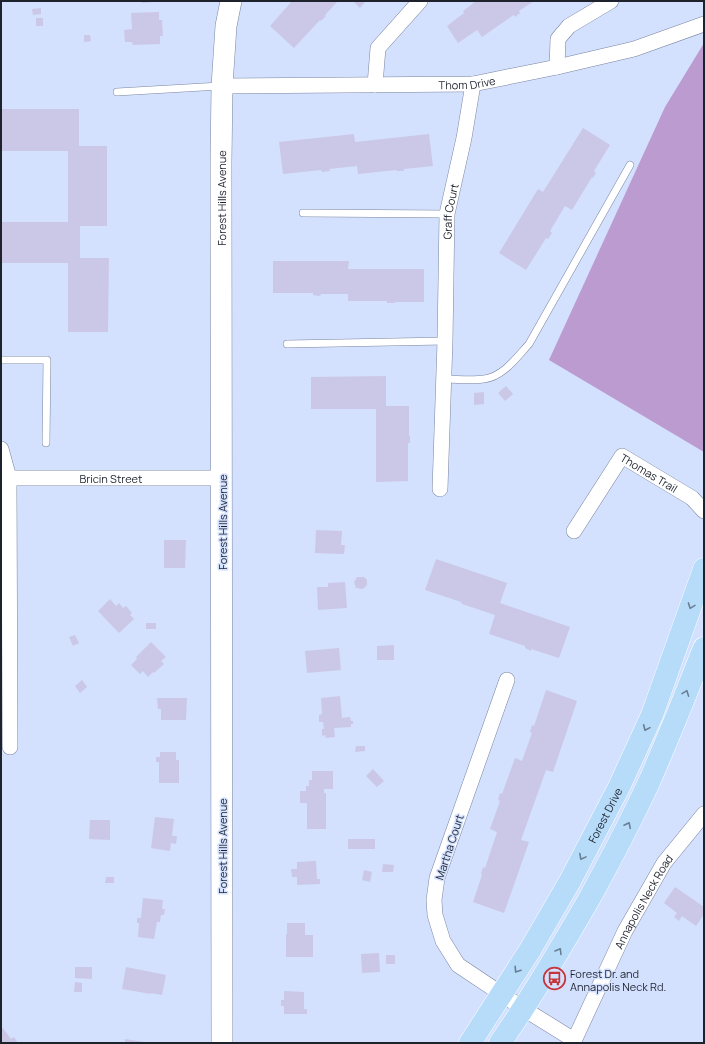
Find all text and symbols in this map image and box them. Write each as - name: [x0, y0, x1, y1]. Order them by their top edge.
- street label: Thom Drive: [438, 72, 497, 92]
- street label: Forest Hills Avenue: [213, 150, 229, 246]
- street label: Graff Court: [439, 182, 461, 239]
- street label: Thomas Trail: [618, 450, 681, 495]
- street label: Bricin Street: [80, 471, 142, 486]
- street label: Forest Hills Avenue: [215, 474, 230, 570]
- one-way arrow: [688, 603, 696, 610]
- one-way arrow: [682, 690, 690, 697]
- one-way arrow: [642, 724, 650, 731]
- street label: Forest Drive: [584, 784, 625, 845]
- street label: Forest Hills Avenue: [215, 798, 230, 894]
- street label: Martha Court: [431, 812, 467, 882]
- one-way arrow: [623, 821, 631, 829]
- street label: Annapolis Neck Road: [610, 851, 676, 951]
- one-way arrow: [580, 853, 587, 860]
- one-way arrow: [554, 948, 561, 955]
- one-way arrow: [515, 965, 522, 972]
- bus stop icon: Forest Dr. and Annapolis Neck Rd.: [542, 966, 568, 992]
- place label: Forest Dr. and Annapolis Neck Rd.: [570, 966, 666, 994]

